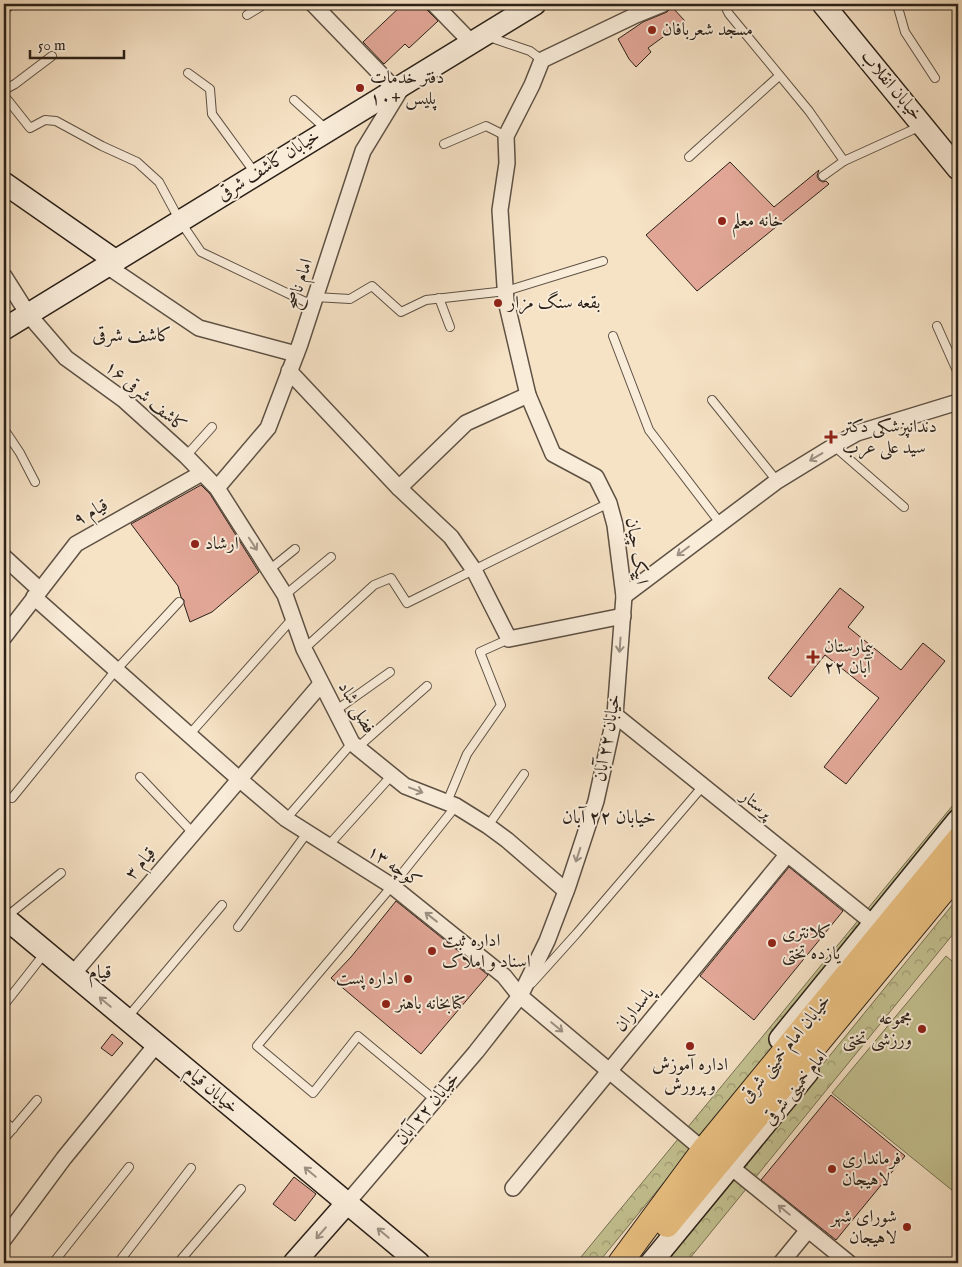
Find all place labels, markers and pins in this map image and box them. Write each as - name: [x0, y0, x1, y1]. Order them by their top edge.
- place label: مسجد شعربافان: [662, 19, 753, 42]
- marker: مسجد شعربافان: [646, 24, 658, 36]
- place label: دفتر خدمات پلیس +۱۰: [370, 67, 444, 111]
- marker: دفتر خدمات پلیس +۱۰: [354, 82, 366, 94]
- place label: خانه معلم: [732, 210, 784, 238]
- marker: خانه معلم: [716, 215, 728, 227]
- place label: بقعه سنگ مزار: [506, 290, 600, 315]
- marker: بقعه سنگ مزار: [492, 297, 504, 309]
- place label: دندانپزشکی دکتر سید علی عرب: [840, 416, 937, 460]
- marker: دندانپزشکی دکتر سید علی عرب: [824, 430, 838, 444]
- place label: ارشاد: [205, 533, 239, 556]
- marker: ارشاد: [189, 538, 201, 550]
- place label: بیمارستان ۲۲ آبان: [824, 636, 874, 680]
- marker: بیمارستان ۲۲ آبان: [806, 650, 820, 664]
- place label: کلانتری یازده تختی: [782, 922, 842, 966]
- place label: اداره ثبت اسناد و املاک: [442, 930, 531, 974]
- marker: کلانتری یازده تختی: [766, 937, 778, 949]
- marker: اداره ثبت اسناد و املاک: [426, 945, 438, 957]
- place label: اداره پست: [336, 968, 398, 991]
- marker: اداره پست: [402, 973, 414, 985]
- place label: کتابخانه باهنر: [394, 993, 466, 1016]
- marker: کتابخانه باهنر: [380, 998, 392, 1010]
- place label: مجموعه ورزشی تختی: [843, 1008, 912, 1052]
- marker: مجموعه ورزشی تختی: [916, 1023, 928, 1035]
- marker: اداره آموزش و پرورش: [684, 1040, 696, 1052]
- place label: اداره آموزش و پرورش: [652, 1054, 728, 1098]
- place label: فرمانداری لاهیجان: [842, 1148, 901, 1192]
- marker: فرمانداری لاهیجان: [826, 1163, 838, 1175]
- place label: شورای شهر لاهیجان: [829, 1206, 897, 1250]
- marker: شورای شهر لاهیجان: [901, 1221, 913, 1233]

